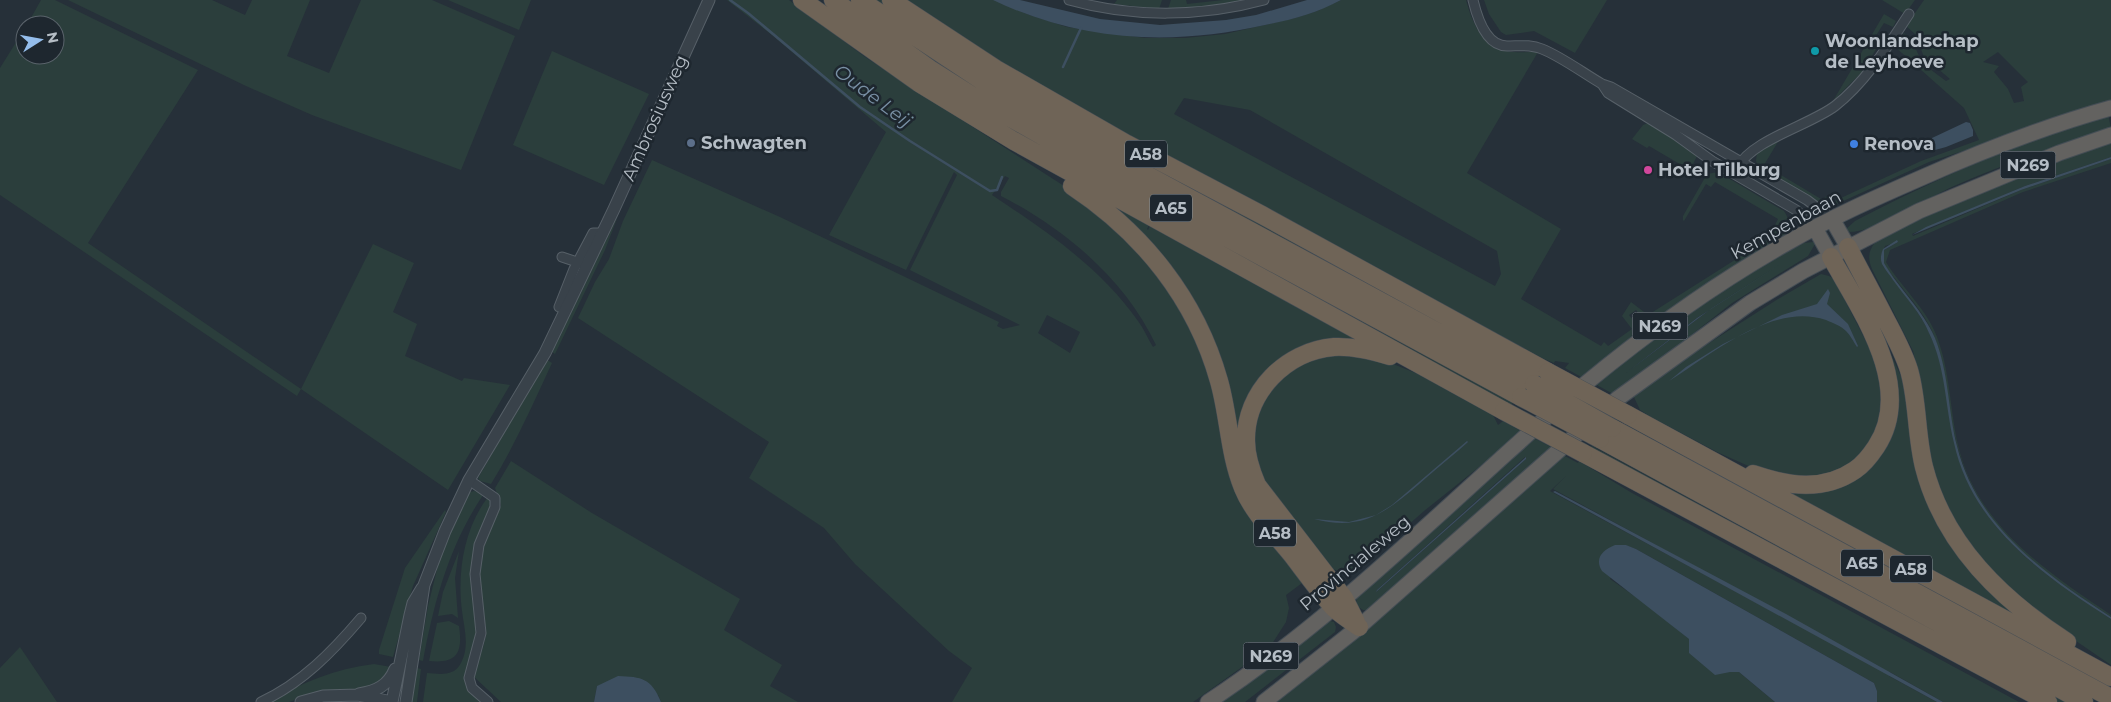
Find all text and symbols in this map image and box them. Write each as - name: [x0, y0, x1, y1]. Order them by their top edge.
- north arrow: [15, 15, 65, 65]
- text: N: [43, 30, 63, 45]
- place label: Woonlandschap de Leyhoeve: [1825, 30, 1979, 73]
- marker: Woonlandschap de Leyhoeve: [1809, 45, 1821, 57]
- street label: Ambrosiusweg: [617, 52, 693, 184]
- water label: Oude Leij: [830, 59, 917, 133]
- place label: Schwagten: [701, 132, 807, 154]
- place label: Renova: [1864, 133, 1934, 155]
- marker: Schwagten: [685, 137, 697, 149]
- marker: Renova: [1848, 138, 1860, 150]
- road number: A58: [1125, 140, 1167, 168]
- road number: N269: [2000, 152, 2056, 178]
- place label: Hotel Tilburg: [1658, 159, 1781, 181]
- marker: Hotel Tilburg: [1642, 164, 1654, 176]
- street label: Kempenbaan: [1727, 186, 1845, 264]
- road number: A65: [1150, 194, 1192, 222]
- road number: N269: [1632, 312, 1688, 340]
- street label: Provincialeweg: [1295, 511, 1415, 615]
- road number: A58: [1254, 520, 1296, 546]
- road number: A65: [1841, 550, 1883, 576]
- road number: A58: [1890, 556, 1932, 582]
- road number: N269: [1244, 642, 1298, 669]

